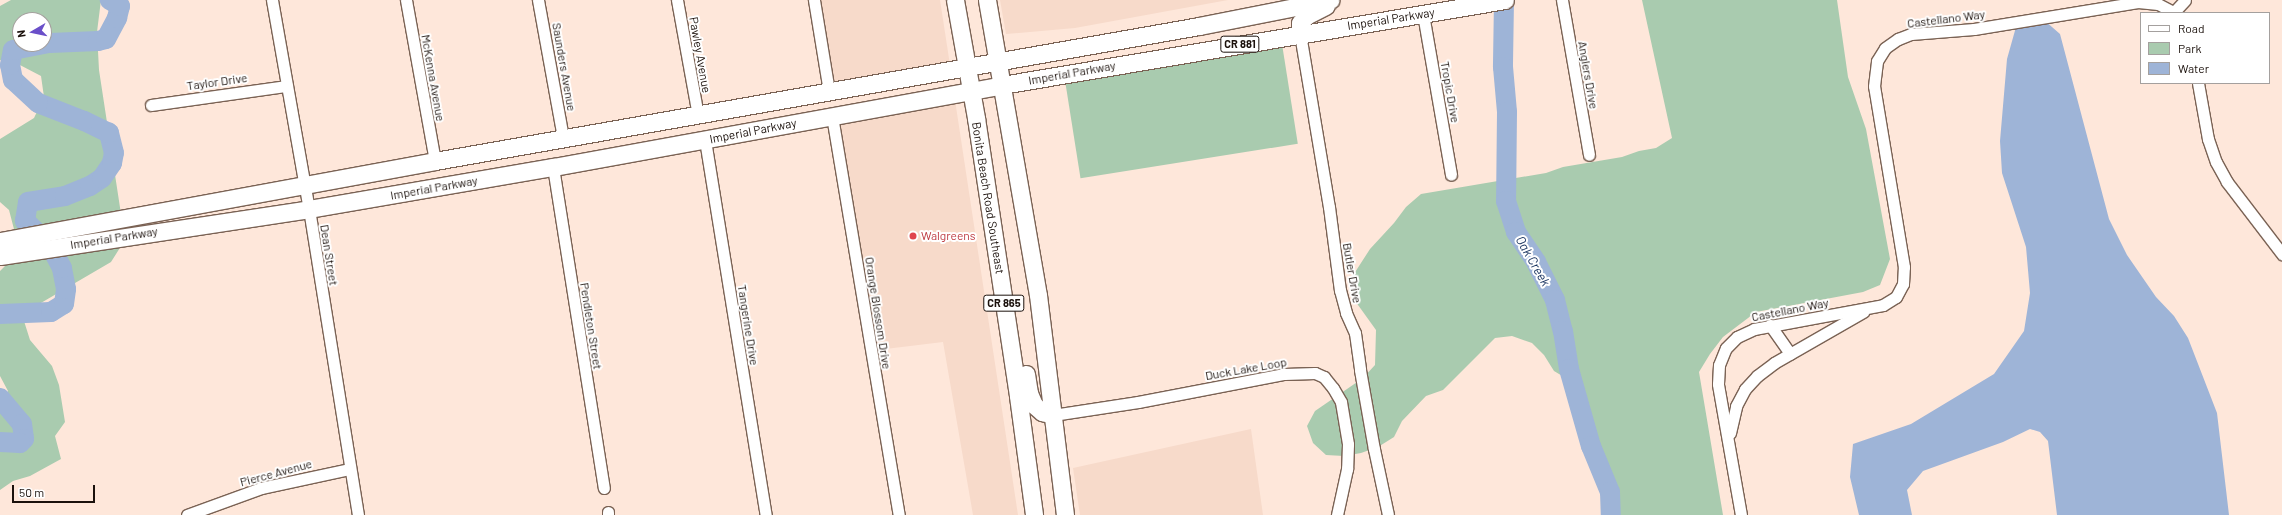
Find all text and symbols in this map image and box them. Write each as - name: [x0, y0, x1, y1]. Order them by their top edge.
- street label: Imperial Parkway: [1346, 5, 1436, 33]
- street label: Castellano Way: [1906, 7, 1986, 31]
- north arrow: [12, 12, 52, 52]
- legend: [2140, 12, 2270, 84]
- street label: Pawley Avenue: [686, 16, 714, 94]
- text: Road: [2178, 21, 2205, 35]
- street label: Saunders Avenue: [549, 22, 579, 112]
- text: N: [14, 29, 28, 38]
- street label: McKenna Avenue: [418, 33, 448, 123]
- road number: CR 881: [1220, 35, 1260, 53]
- street label: Anglers Drive: [1575, 40, 1601, 110]
- text: Park: [2178, 41, 2202, 55]
- street label: Imperial Parkway: [1027, 58, 1117, 88]
- street label: Tropic Drive: [1438, 60, 1462, 124]
- text: Water: [2178, 61, 2209, 75]
- street label: Taylor Drive: [186, 71, 248, 93]
- street label: Imperial Parkway: [708, 116, 798, 146]
- street label: Bonita Beach Road Southeast: [969, 121, 1007, 275]
- street label: Imperial Parkway: [389, 173, 479, 203]
- street label: Dean Street: [317, 223, 341, 287]
- street label: Imperial Parkway: [69, 224, 159, 252]
- place label: Walgreens: [921, 229, 976, 243]
- marker: Walgreens: [908, 231, 918, 241]
- water label: Oak Creek: [1512, 233, 1554, 289]
- street label: Butler Drive: [1340, 242, 1364, 304]
- street label: Orange Blossom Drive: [862, 256, 894, 370]
- street label: Pendleton Street: [577, 282, 605, 370]
- street label: Tangerine Drive: [735, 284, 761, 366]
- road number: CR 865: [983, 294, 1025, 312]
- street label: Castellano Way: [1750, 295, 1830, 325]
- street label: Duck Lake Loop: [1204, 355, 1288, 383]
- street label: Pierce Avenue: [238, 456, 314, 490]
- scale bar: [14, 477, 97, 503]
- text: 50 m: [19, 485, 44, 499]

